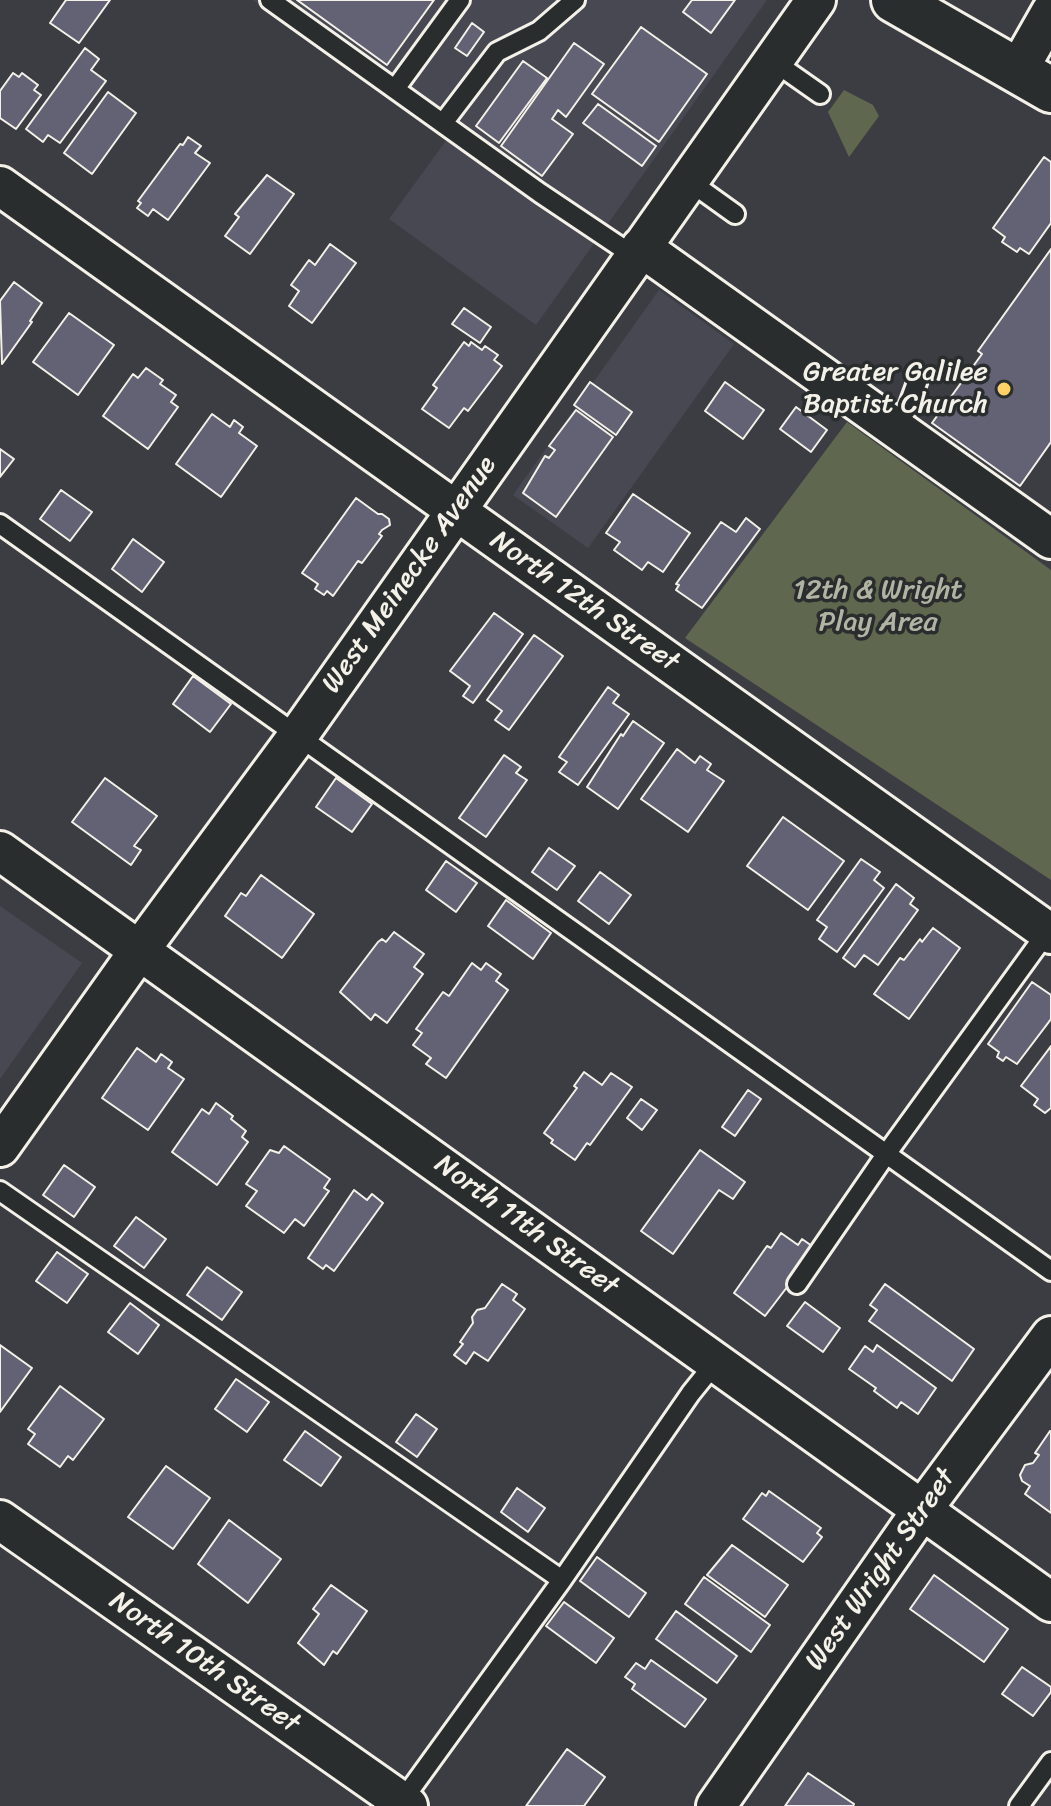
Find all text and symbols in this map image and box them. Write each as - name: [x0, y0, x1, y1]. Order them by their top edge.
- place label: Greater Galilee Baptist Church: [803, 356, 988, 422]
- marker: Greater Galilee Baptist Church: [995, 380, 1013, 398]
- street label: West Meinecke Avenue: [315, 450, 505, 700]
- street label: North 12th Street: [483, 524, 685, 680]
- park label: 12th & Wright Play Area: [793, 574, 963, 640]
- street label: North 11th Street: [428, 1148, 624, 1304]
- street label: West Wright Street: [799, 1463, 963, 1677]
- street label: North 10th Street: [102, 1585, 306, 1741]

